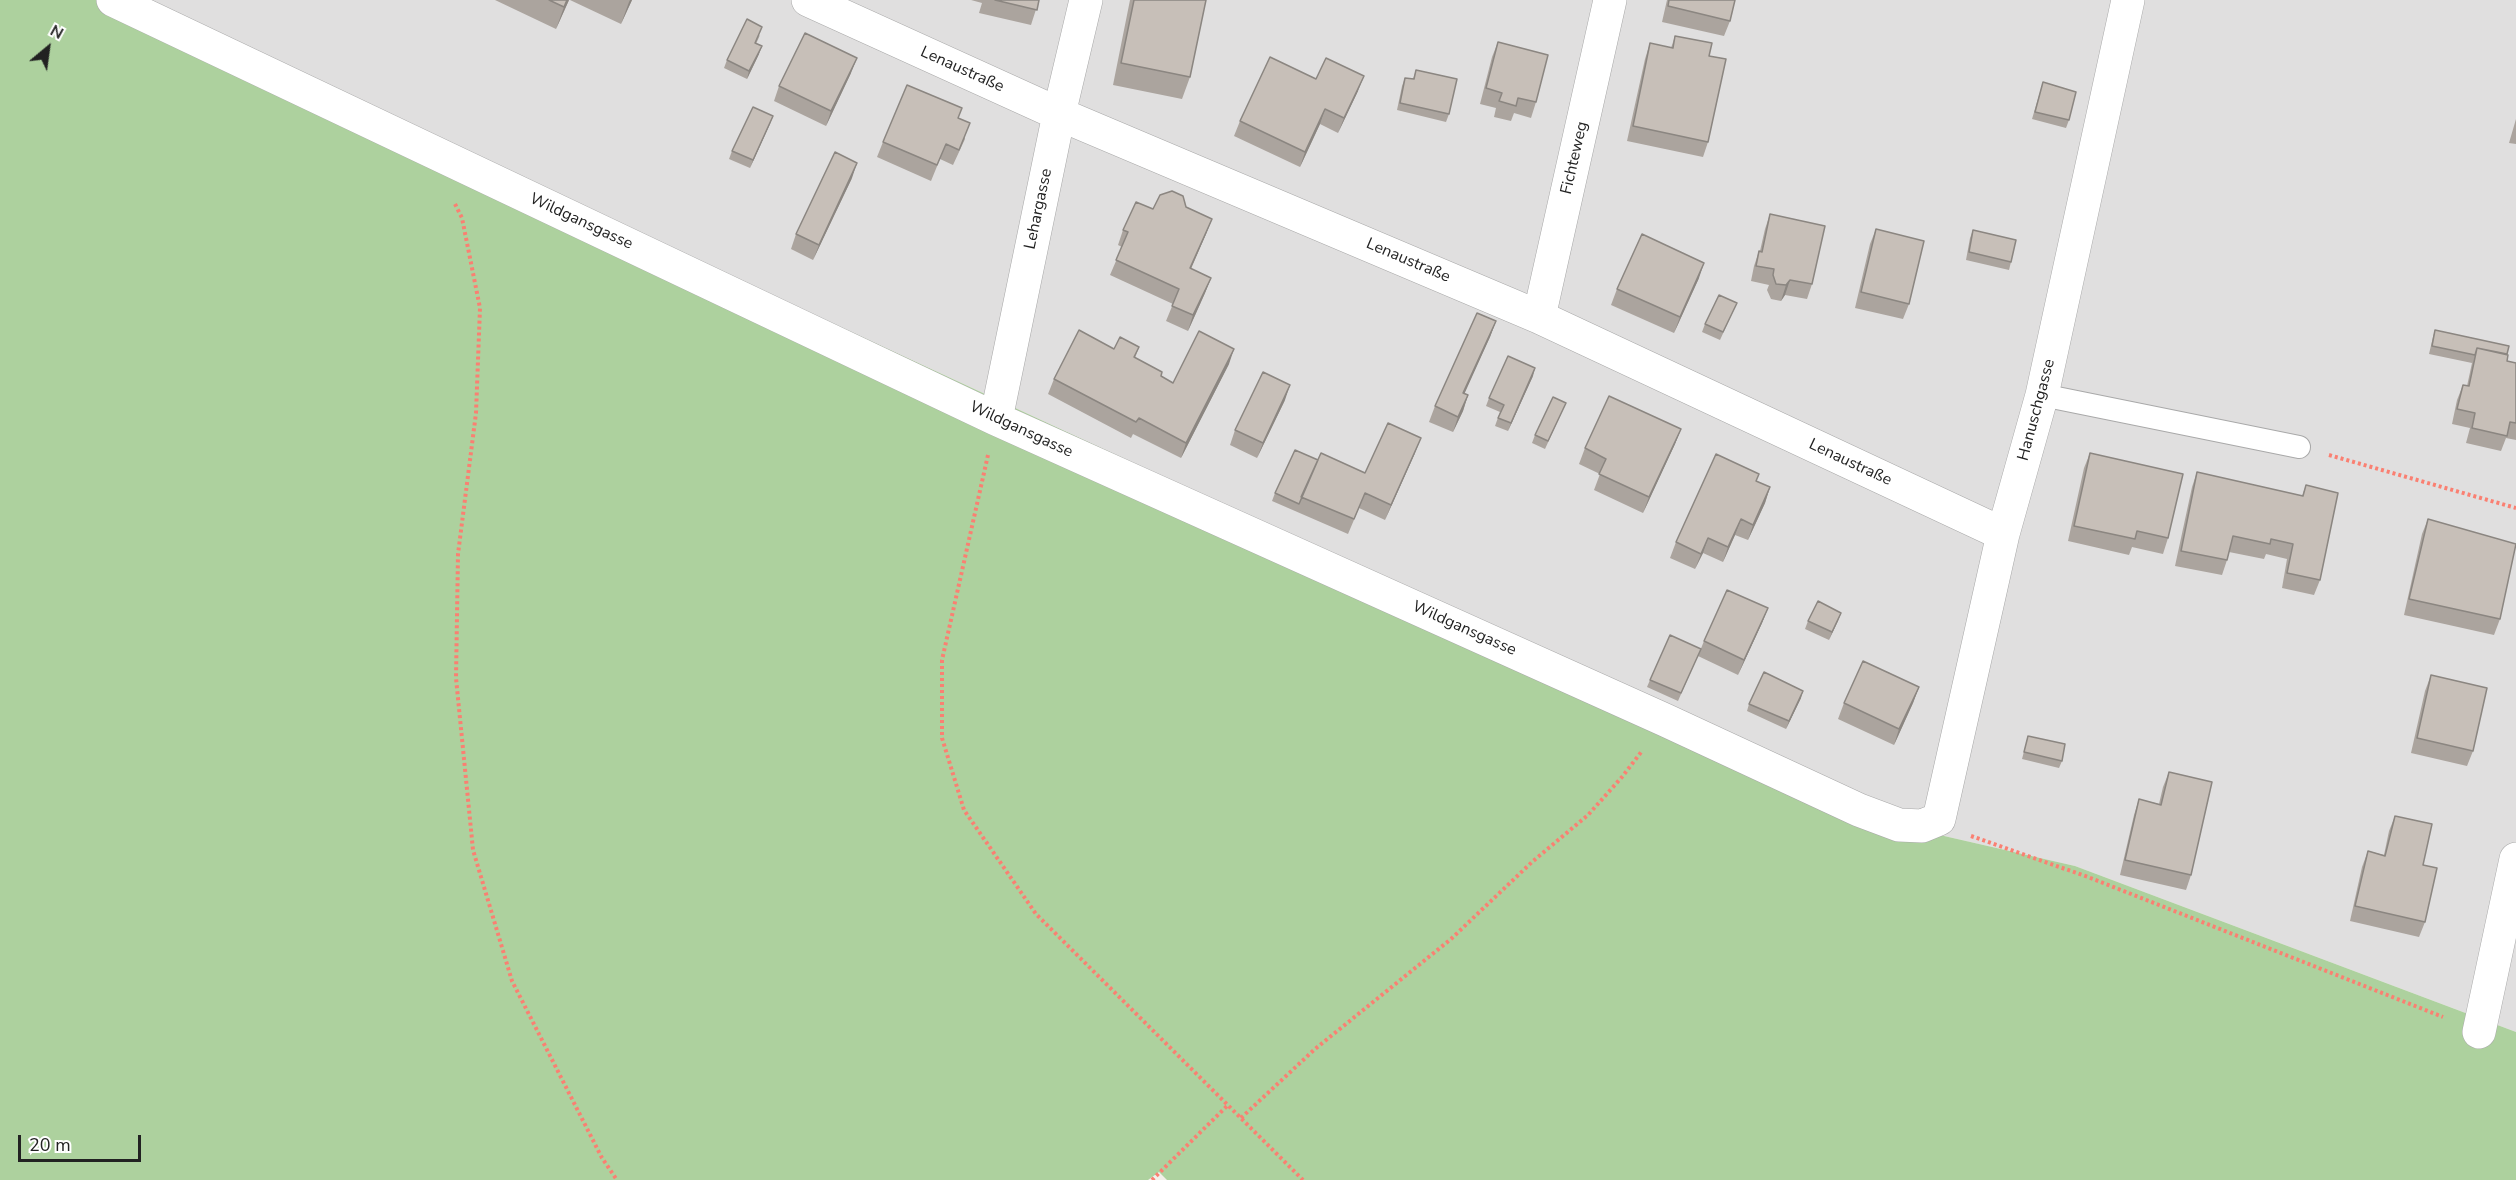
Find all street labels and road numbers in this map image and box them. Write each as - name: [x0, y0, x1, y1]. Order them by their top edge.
- street label: Lenaustraße: [917, 43, 1007, 97]
- street label: Fichteweg: [1557, 120, 1593, 196]
- street label: Lehargasse: [1021, 167, 1057, 251]
- street label: Wildgansgasse: [526, 190, 636, 254]
- street label: Lenaustraße: [1363, 235, 1453, 287]
- street label: Hanuschgasse: [2014, 357, 2060, 463]
- street label: Wildgansgasse: [966, 398, 1076, 462]
- street label: Lenaustraße: [1805, 435, 1895, 491]
- street label: Wildgansgasse: [1409, 598, 1519, 660]

